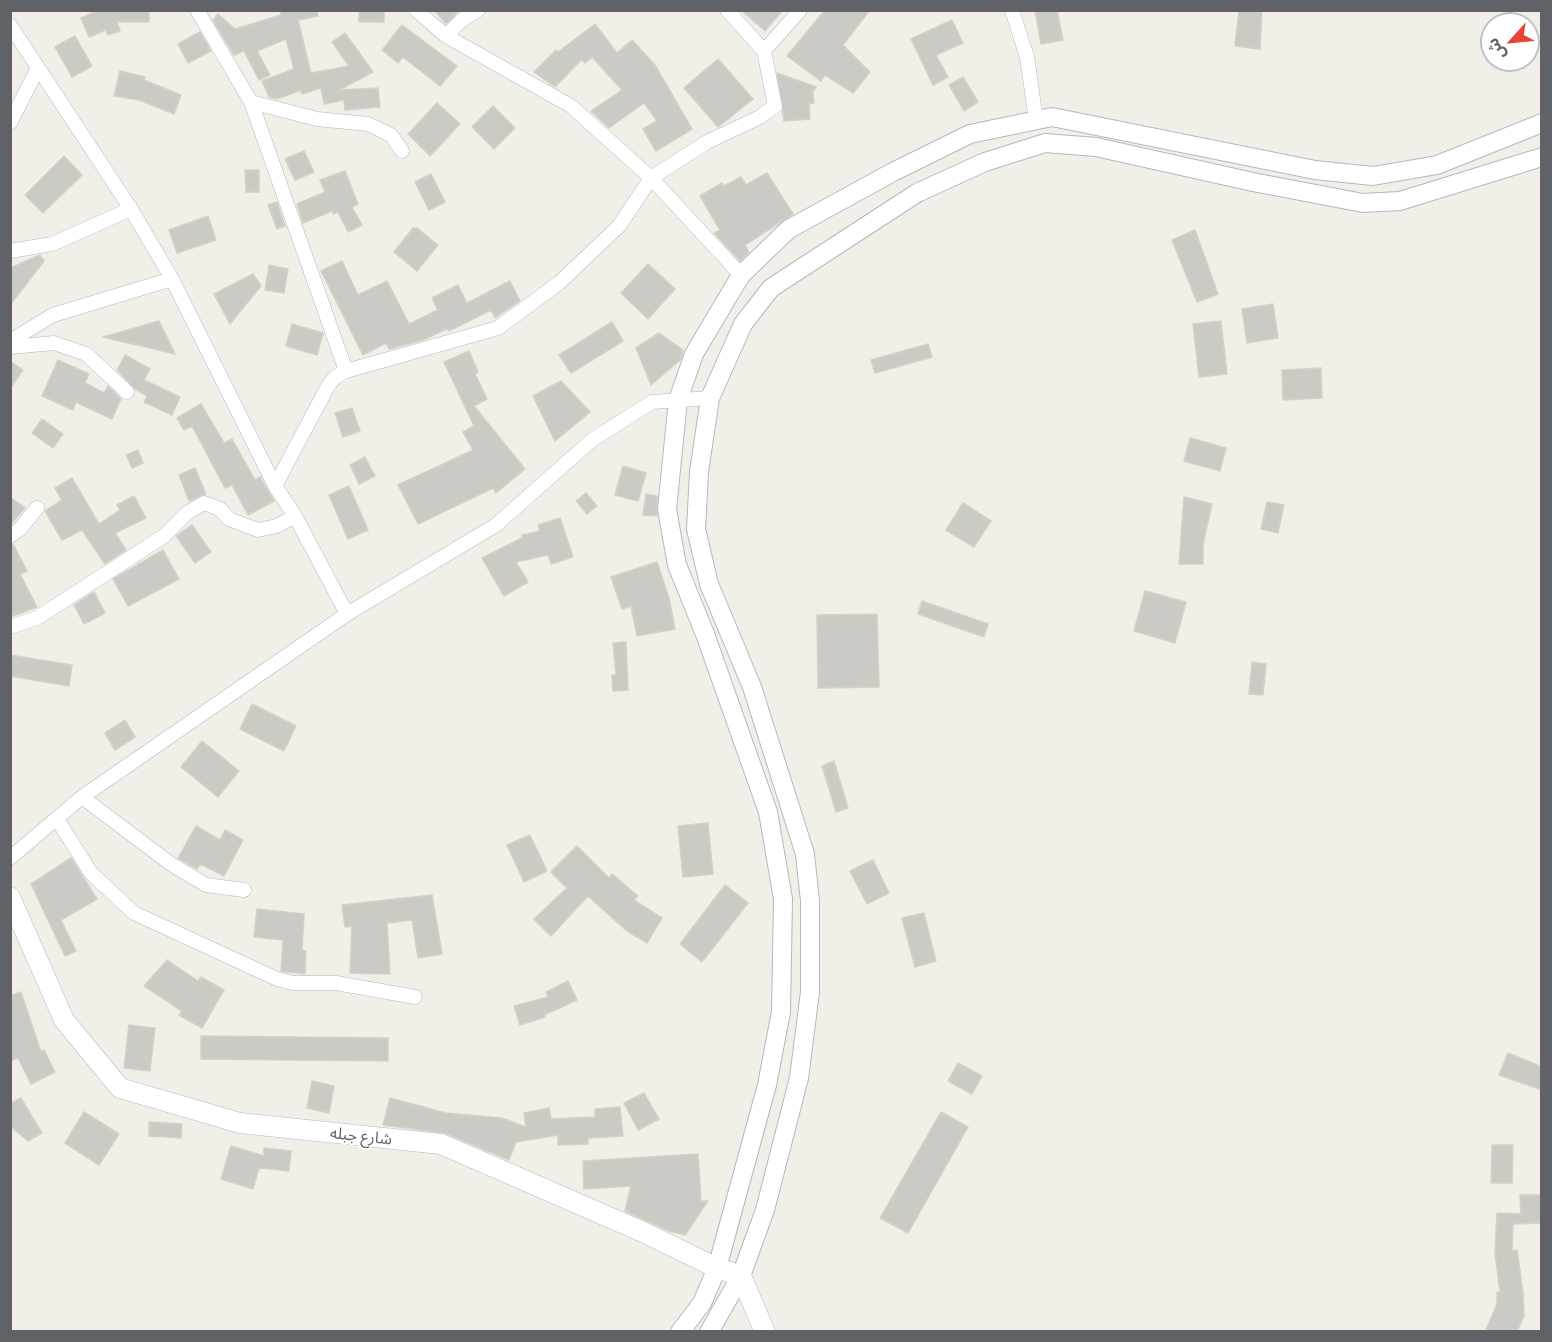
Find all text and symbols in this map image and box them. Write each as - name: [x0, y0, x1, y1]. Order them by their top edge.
- north arrow: [1480, 12, 1540, 72]
- text: ش: [1483, 35, 1509, 63]
- street label: شارع جبله: [329, 1123, 393, 1149]

